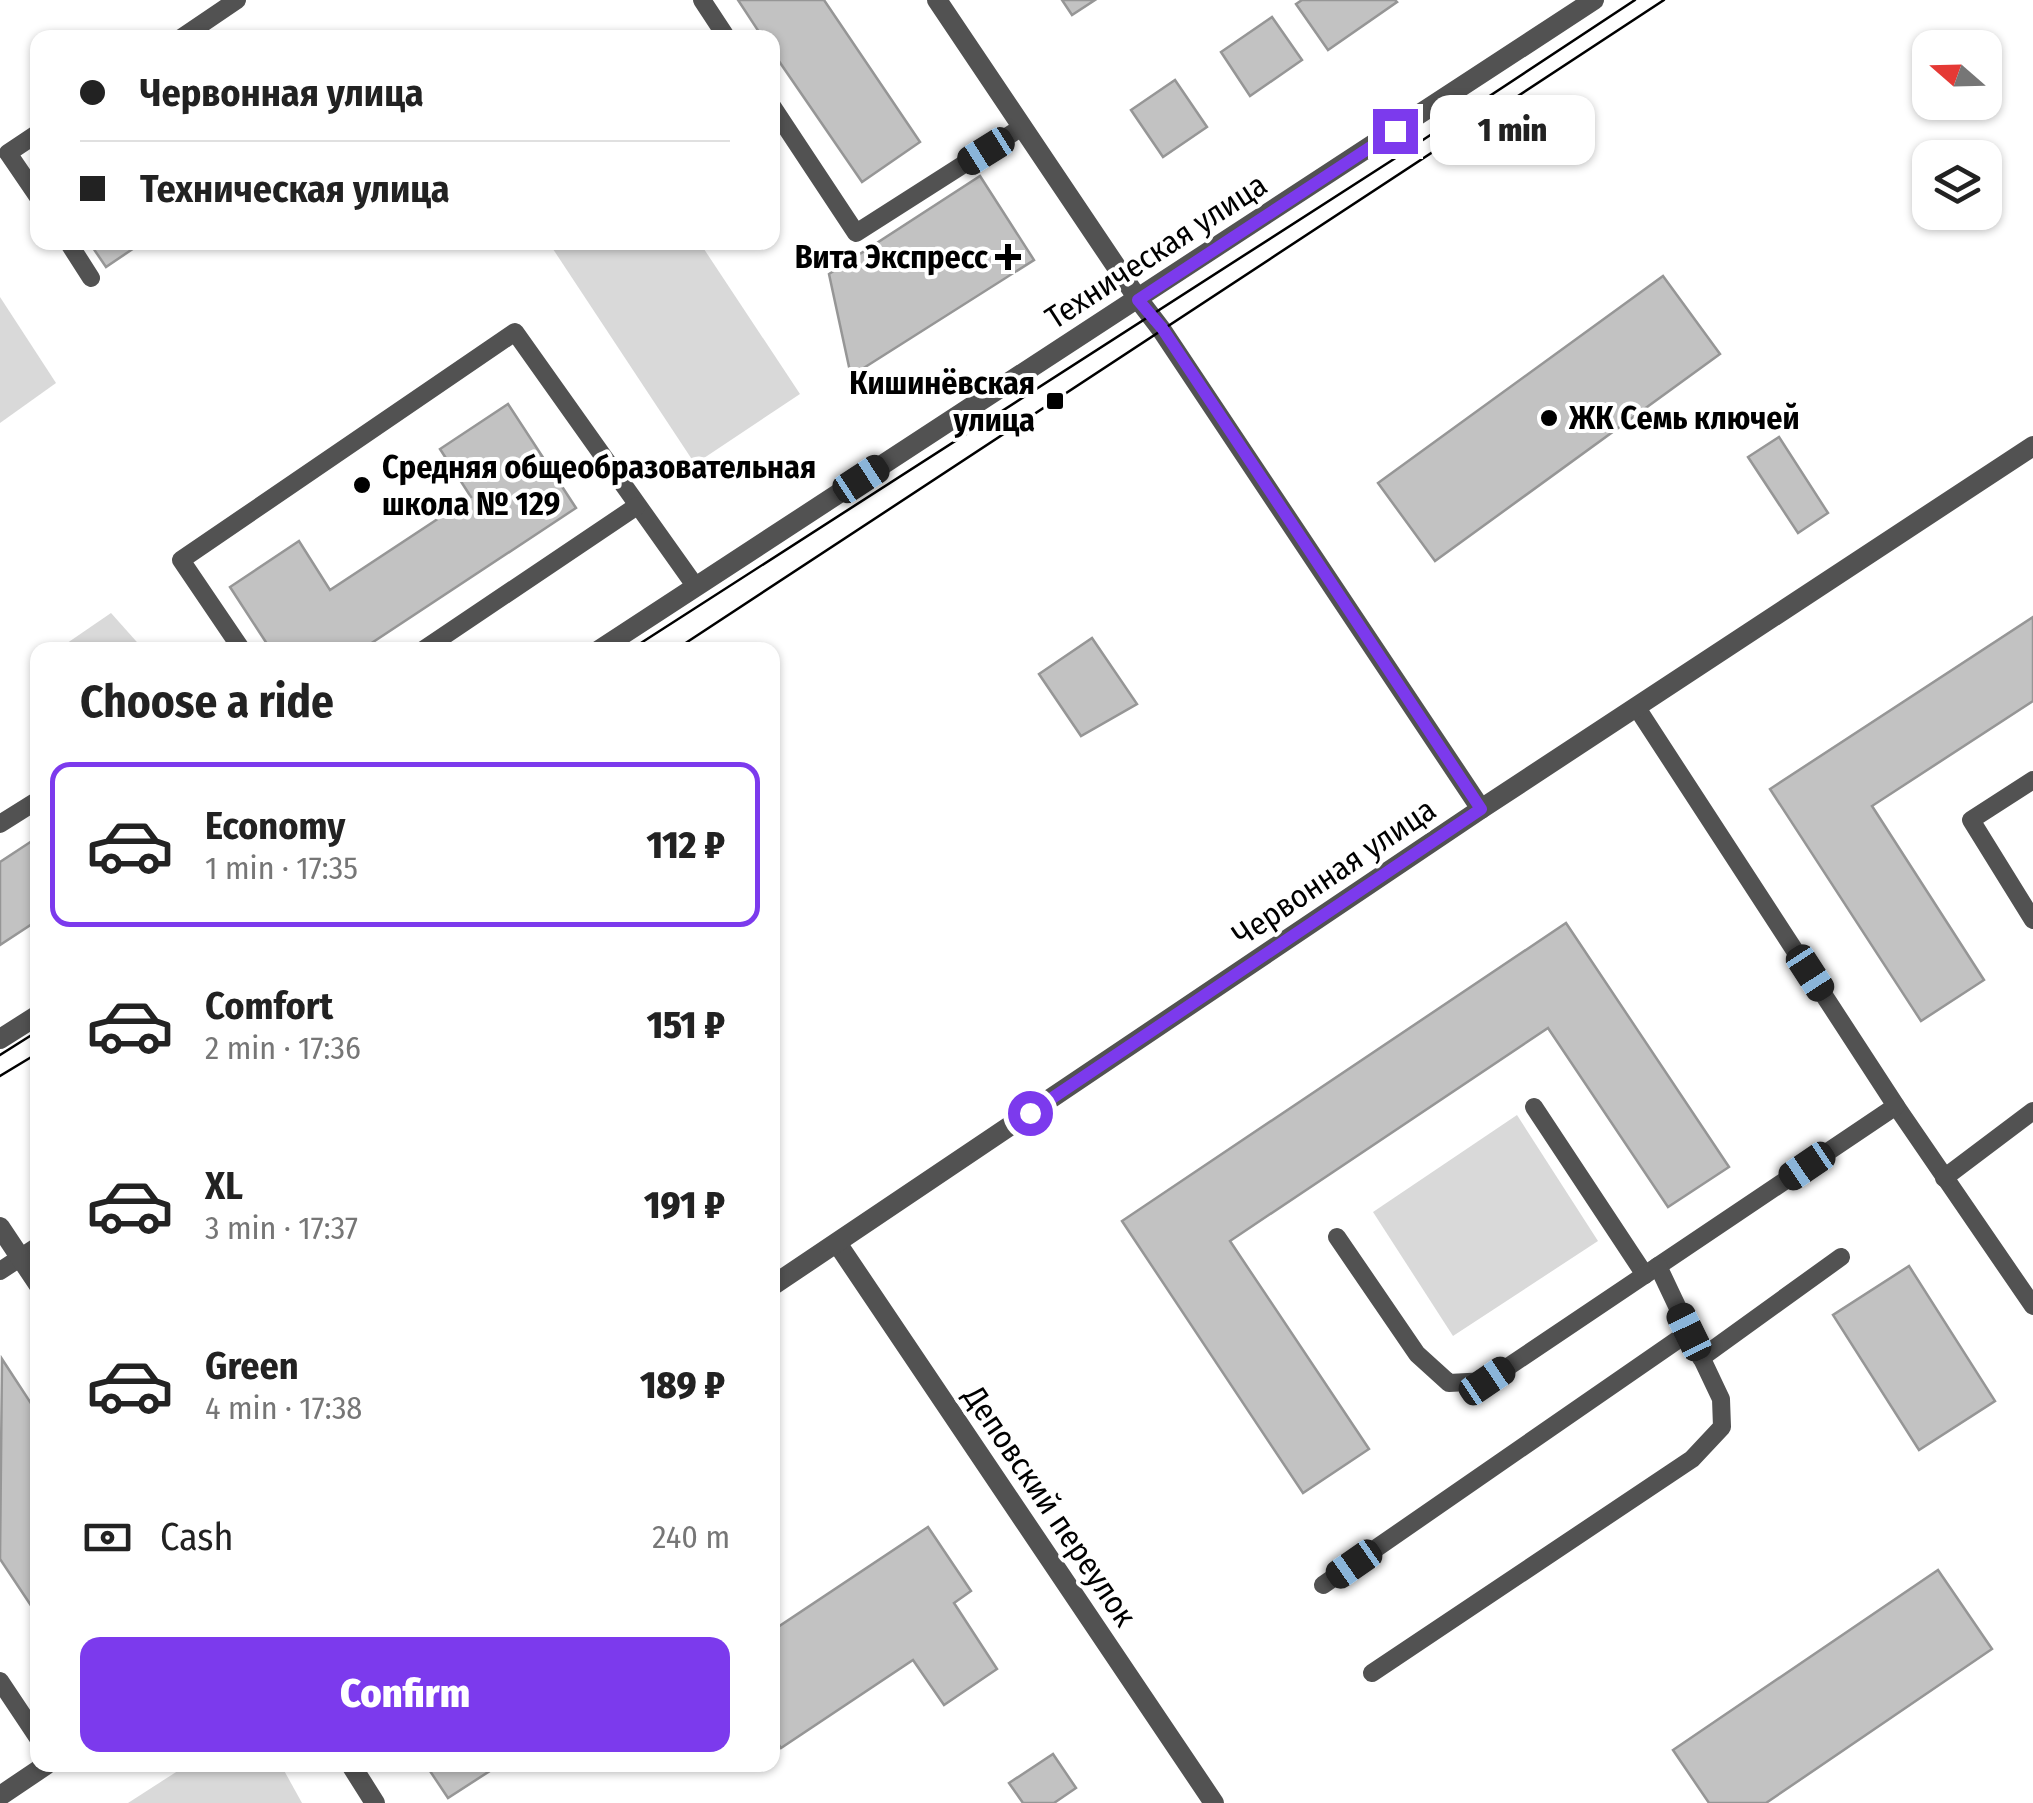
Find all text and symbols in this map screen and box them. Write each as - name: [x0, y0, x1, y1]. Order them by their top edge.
- north arrow: [1912, 30, 2002, 120]
- map controls: [1912, 30, 2002, 230]
- text: Червонная улица: [140, 70, 424, 116]
- callout: 1 min: [1430, 96, 1595, 166]
- route end: [1373, 109, 1418, 154]
- text: 1 min: [1478, 111, 1547, 149]
- car: [953, 122, 1019, 180]
- button: layers: [1912, 140, 2002, 230]
- street label: Техническая улица: [1038, 165, 1274, 337]
- text: Техническая улица: [140, 166, 450, 212]
- place label: Вита Экспресс: [795, 238, 988, 276]
- marker: Вита Экспресс: [997, 246, 1019, 268]
- place label: Кишинёвская улица: [849, 364, 1035, 439]
- marker: Кишинёвская улица: [1044, 390, 1066, 412]
- place label: ЖК Семь ключей: [1568, 399, 1800, 437]
- marker: ЖК Семь ключей: [1538, 407, 1560, 429]
- place label: Средняя общеобразовательная школа № 129: [382, 448, 816, 523]
- car: [828, 450, 894, 508]
- marker: Средняя общеобразовательная школа № 129: [351, 474, 373, 496]
- text: Choose a ride: [80, 675, 334, 729]
- street label: Червонная улица: [1225, 790, 1443, 954]
- icon: car: [85, 800, 175, 890]
- text: Economy: [205, 803, 345, 849]
- text: 112 ₽: [646, 822, 725, 868]
- text: 1 min · 17:35: [205, 849, 358, 887]
- car: [1781, 940, 1839, 1006]
- icon: car: [85, 980, 175, 1070]
- text: Comfort: [205, 983, 333, 1029]
- text: 151 ₽: [647, 1002, 725, 1048]
- text: 2 min · 17:36: [205, 1029, 361, 1067]
- route start: [1008, 1091, 1053, 1136]
- car: [1774, 1137, 1840, 1195]
- icon: car: [85, 1160, 175, 1250]
- text: XL: [205, 1163, 243, 1209]
- text: 191 ₽: [644, 1182, 725, 1228]
- text: 3 min · 17:37: [205, 1209, 358, 1247]
- car: [1662, 1298, 1716, 1366]
- icon: car: [85, 1340, 175, 1430]
- text: Green: [205, 1343, 299, 1389]
- car: [1454, 1352, 1520, 1410]
- text: 189 ₽: [640, 1362, 725, 1408]
- street label: Деповский переулок: [955, 1378, 1144, 1633]
- text: 4 min · 17:38: [205, 1389, 362, 1427]
- icon: cash: [80, 1510, 135, 1565]
- text: Cash: [160, 1514, 234, 1560]
- text: 240 m: [652, 1518, 730, 1556]
- car: [1321, 1535, 1387, 1593]
- button: Confirm: [80, 1637, 730, 1752]

